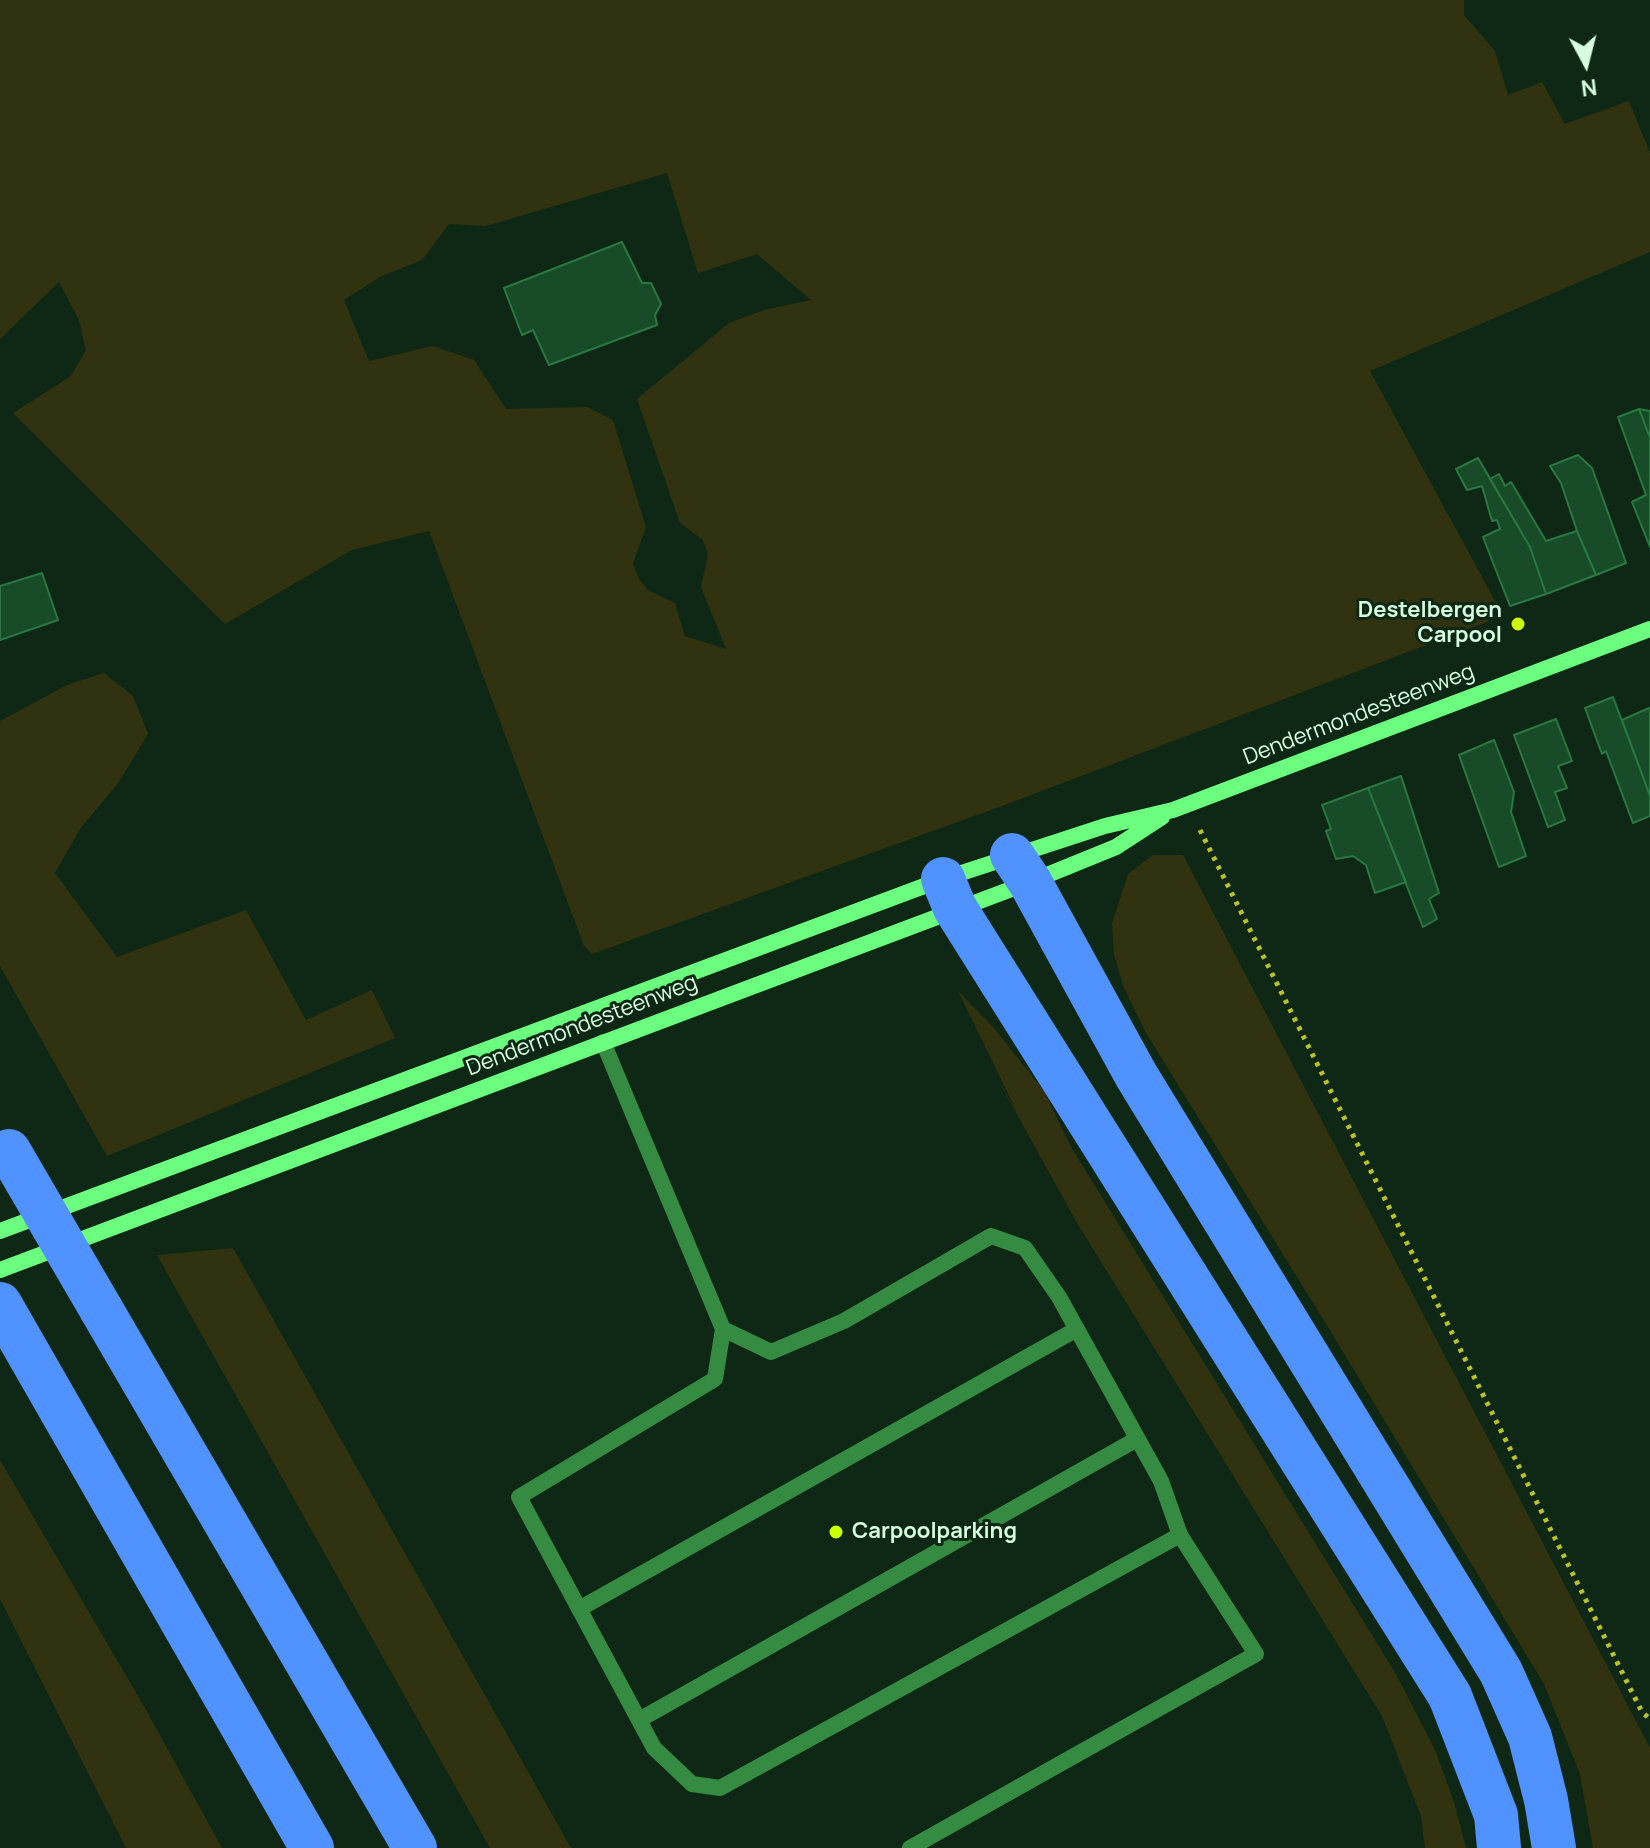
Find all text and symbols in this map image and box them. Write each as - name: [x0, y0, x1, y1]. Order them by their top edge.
- north arrow: [1546, 24, 1626, 104]
- text: N: [1579, 72, 1599, 104]
- place label: Destelbergen Carpool: [1358, 598, 1502, 650]
- marker: Destelbergen Carpool: [1509, 615, 1527, 633]
- street label: Dendermondesteenweg: [1240, 659, 1478, 771]
- street label: Dendermondesteenweg: [463, 970, 701, 1082]
- place label: Carpoolparking: [852, 1519, 1017, 1545]
- marker: Carpoolparking: [827, 1523, 845, 1541]

